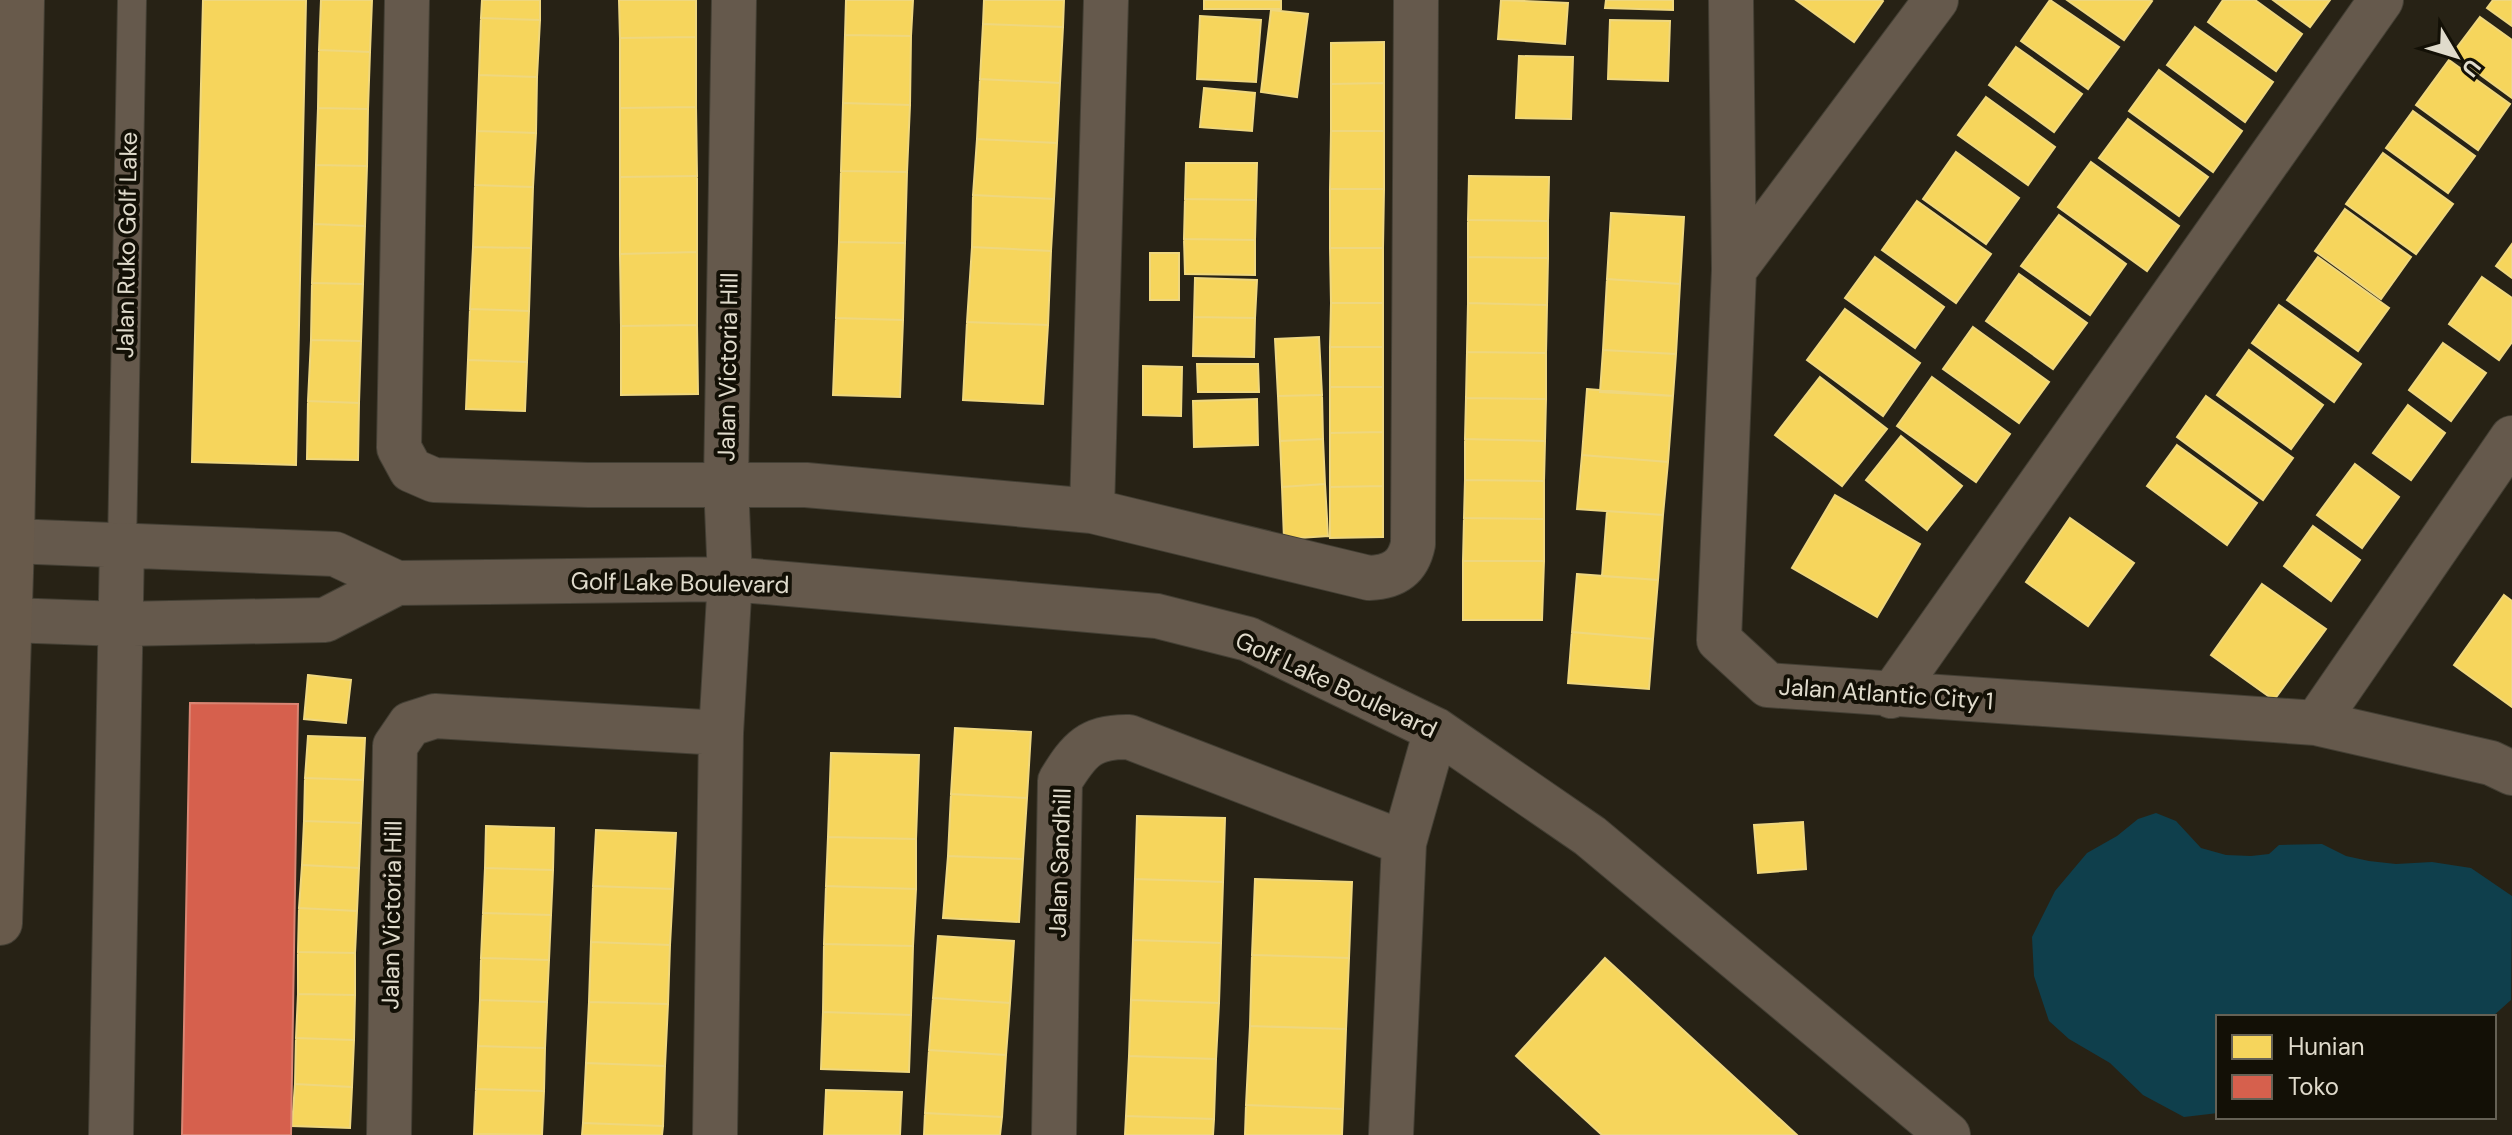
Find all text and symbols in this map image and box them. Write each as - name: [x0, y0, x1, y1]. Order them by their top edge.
- north arrow: [2416, 16, 2496, 96]
- text: U: [2455, 53, 2487, 83]
- street label: Jalan Ruko Golf Lake: [109, 132, 144, 358]
- street label: Jalan Victoria Hill: [710, 272, 745, 462]
- street label: Golf Lake Boulevard: [570, 565, 790, 600]
- street label: Golf Lake Boulevard: [1231, 624, 1442, 745]
- street label: Jalan Atlantic City 1: [1778, 671, 1994, 716]
- street label: Jalan Sandhill: [1041, 788, 1078, 938]
- street label: Jalan Victoria Hill: [374, 820, 409, 1010]
- legend: [2216, 1015, 2496, 1119]
- text: Hunian: [2288, 1031, 2364, 1062]
- text: Toko: [2288, 1071, 2339, 1102]

